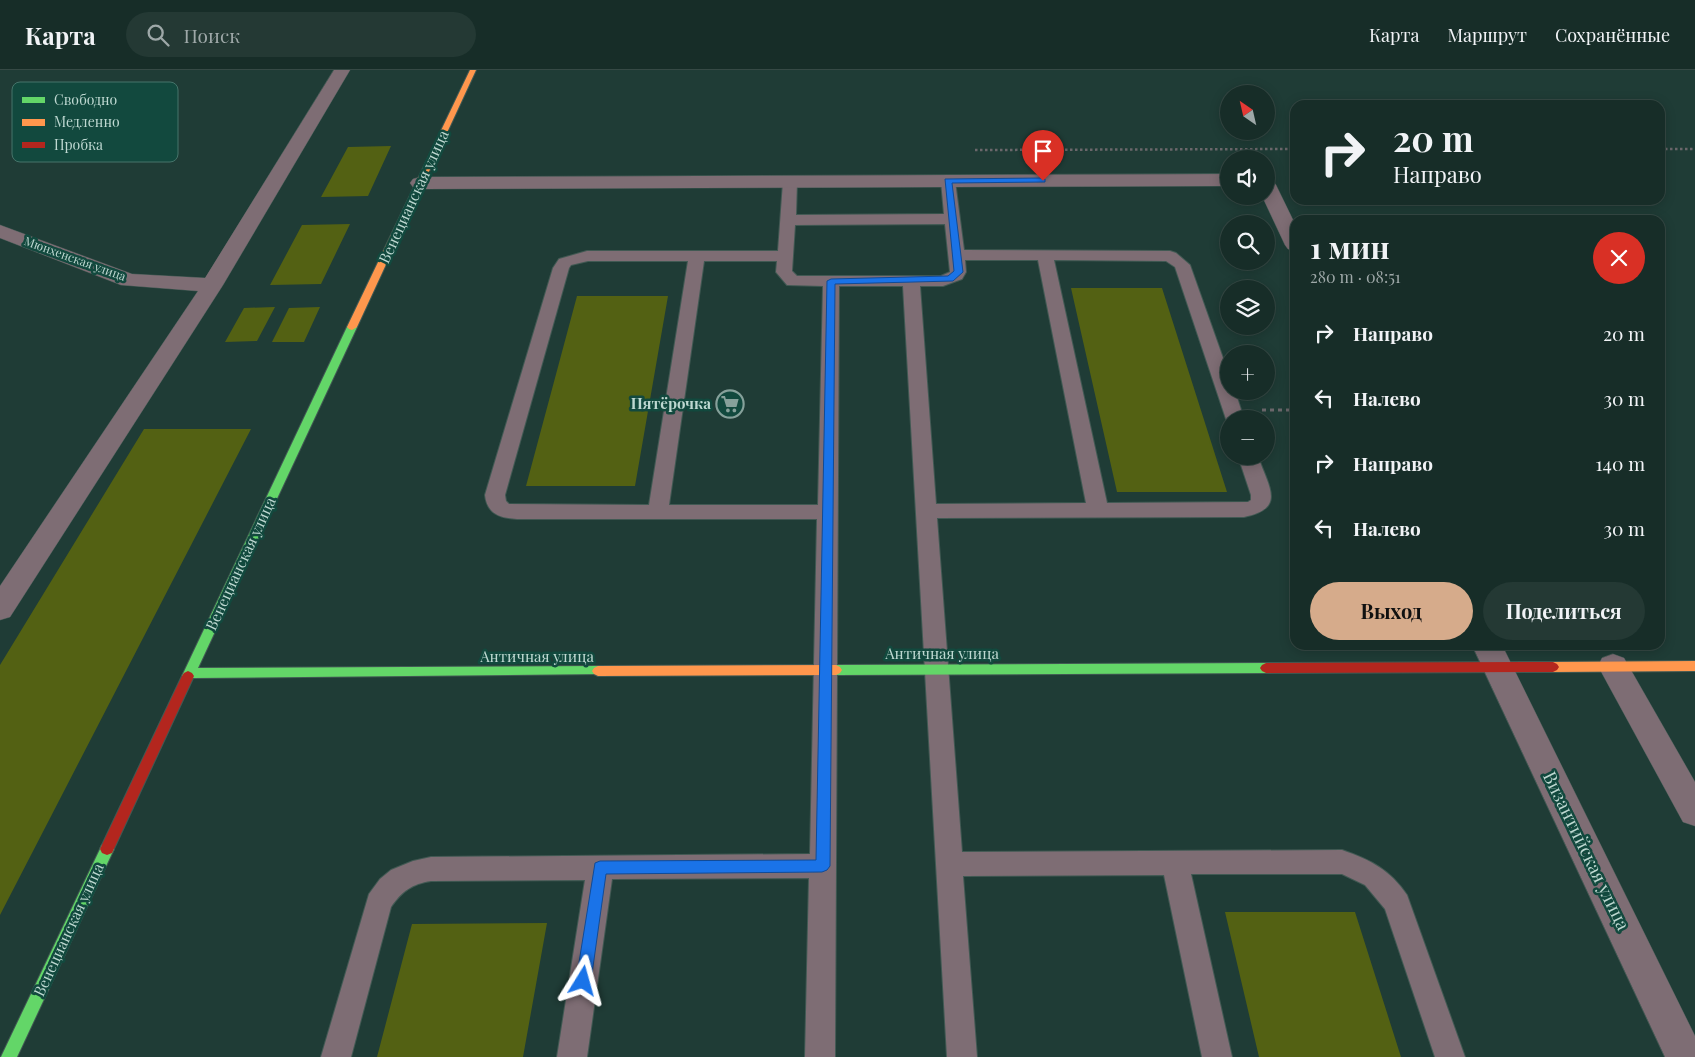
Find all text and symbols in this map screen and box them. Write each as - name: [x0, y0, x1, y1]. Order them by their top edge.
- search box: [126, 12, 476, 57]
- text: Карта: [25, 19, 96, 51]
- icon: search: [144, 21, 172, 49]
- text: Поиск: [184, 22, 240, 48]
- text: Карта: [1369, 23, 1419, 47]
- text: Маршрут: [1447, 23, 1527, 47]
- text: Сохранённые: [1555, 23, 1670, 47]
- legend: [12, 82, 178, 162]
- north arrow: [1220, 85, 1275, 140]
- map controls: [1220, 85, 1275, 465]
- text: Свободно: [54, 90, 118, 109]
- text: Медленно: [54, 112, 120, 131]
- text: 20 m: [1393, 114, 1474, 161]
- icon: right: [1310, 120, 1375, 185]
- street label: Венецианская улица: [373, 126, 453, 266]
- pin: [1022, 130, 1064, 181]
- text: Пробка: [54, 135, 103, 154]
- icon: arrive: [1029, 137, 1057, 165]
- button: sound: [1220, 150, 1275, 205]
- text: Направо: [1393, 159, 1482, 189]
- button: search: [1220, 215, 1275, 270]
- text: 1 мин: [1310, 227, 1390, 267]
- street label: Мюнхенская улица: [22, 232, 128, 284]
- button: close: [1593, 232, 1645, 284]
- text: 280 m · 08:51: [1310, 266, 1401, 287]
- button: layers: [1220, 280, 1275, 335]
- icon: right: [1310, 319, 1338, 347]
- text: Направо: [1353, 320, 1433, 346]
- text: 20 m: [1603, 320, 1645, 346]
- button: +: [1220, 345, 1275, 400]
- icon: left: [1310, 384, 1338, 412]
- text: Налево: [1353, 385, 1421, 411]
- text: 30 m: [1603, 385, 1645, 411]
- supermarket icon: Пятёрочка: [715, 389, 745, 419]
- place label: Пятёрочка: [631, 393, 711, 413]
- button: −: [1220, 410, 1275, 465]
- icon: right: [1310, 449, 1338, 477]
- text: Направо: [1353, 450, 1433, 476]
- text: 140 m: [1596, 450, 1645, 476]
- street label: Венецианская улица: [200, 493, 280, 633]
- icon: left: [1310, 514, 1338, 542]
- text: Налево: [1353, 515, 1421, 541]
- text: 30 m: [1603, 515, 1645, 541]
- button: Выход: [1310, 582, 1473, 640]
- button: Поделиться: [1483, 582, 1645, 640]
- street label: Античная улица: [884, 643, 999, 663]
- street label: Античная улица: [479, 646, 594, 666]
- street label: Византийская улица: [1538, 767, 1636, 934]
- street label: Венецианская улица: [28, 859, 108, 999]
- position arrow: [556, 954, 608, 1006]

